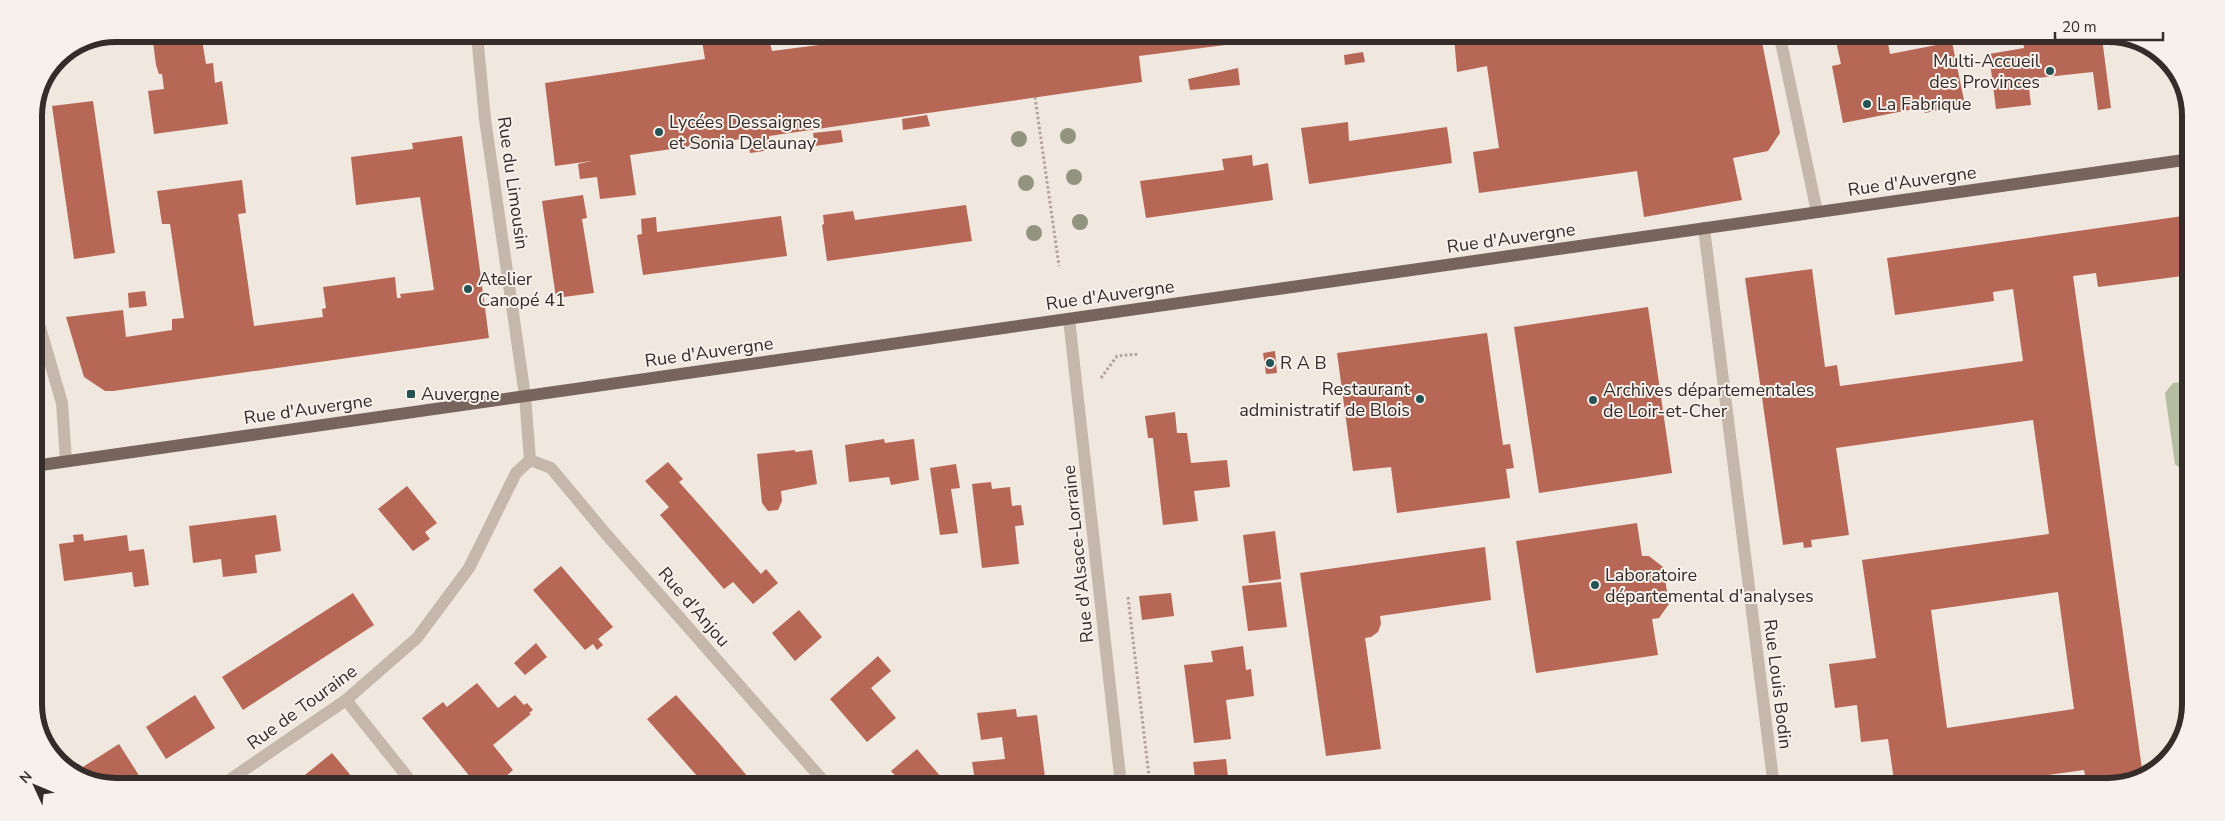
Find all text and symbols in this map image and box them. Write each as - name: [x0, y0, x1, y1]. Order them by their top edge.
- scale bar: [2055, 10, 2162, 42]
- text: 20 m: [2062, 17, 2097, 37]
- place label: Multi-Accueil des Provinces: [1929, 49, 2041, 94]
- marker: Multi-Accueil des Provinces: [2044, 65, 2056, 77]
- place label: La Fabrique: [1877, 92, 1971, 116]
- marker: La Fabrique: [1861, 98, 1873, 110]
- place label: Lycées Dessaignes et Sonia Delaunay: [669, 110, 821, 155]
- street label: Rue du Limousin: [492, 115, 534, 251]
- marker: Lycées Dessaignes et Sonia Delaunay: [653, 126, 665, 138]
- street label: Rue d'Auvergne: [1846, 160, 1978, 202]
- street label: Rue d'Auvergne: [1445, 217, 1577, 259]
- place label: Atelier Canopé 41: [478, 267, 566, 312]
- street label: Rue d'Auvergne: [1044, 274, 1176, 316]
- marker: Atelier Canopé 41: [462, 283, 474, 295]
- street label: Rue d'Auvergne: [643, 331, 775, 373]
- place label: R A B: [1280, 351, 1327, 375]
- marker: R A B: [1264, 357, 1276, 369]
- place label: Restaurant administratif de Blois: [1239, 377, 1411, 422]
- place label: Archives départementales de Loir-et-Cher: [1603, 378, 1815, 423]
- place label: Auvergne: [421, 382, 500, 406]
- street label: Rue d'Auvergne: [242, 388, 374, 430]
- marker: Auvergne: [405, 388, 417, 400]
- marker: Restaurant administratif de Blois: [1414, 393, 1426, 405]
- marker: Archives départementales de Loir-et-Cher: [1587, 394, 1599, 406]
- street label: Rue d'Alsace-Lorraine: [1057, 464, 1099, 644]
- street label: Rue d'Anjou: [653, 562, 735, 652]
- place label: Laboratoire départemental d'analyses: [1605, 563, 1814, 608]
- marker: Laboratoire départemental d'analyses: [1589, 579, 1601, 591]
- street label: Rue Louis Bodin: [1758, 618, 1798, 750]
- street label: Rue de Touraine: [242, 659, 362, 755]
- north arrow: [10, 761, 60, 811]
- text: N: [16, 767, 36, 788]

